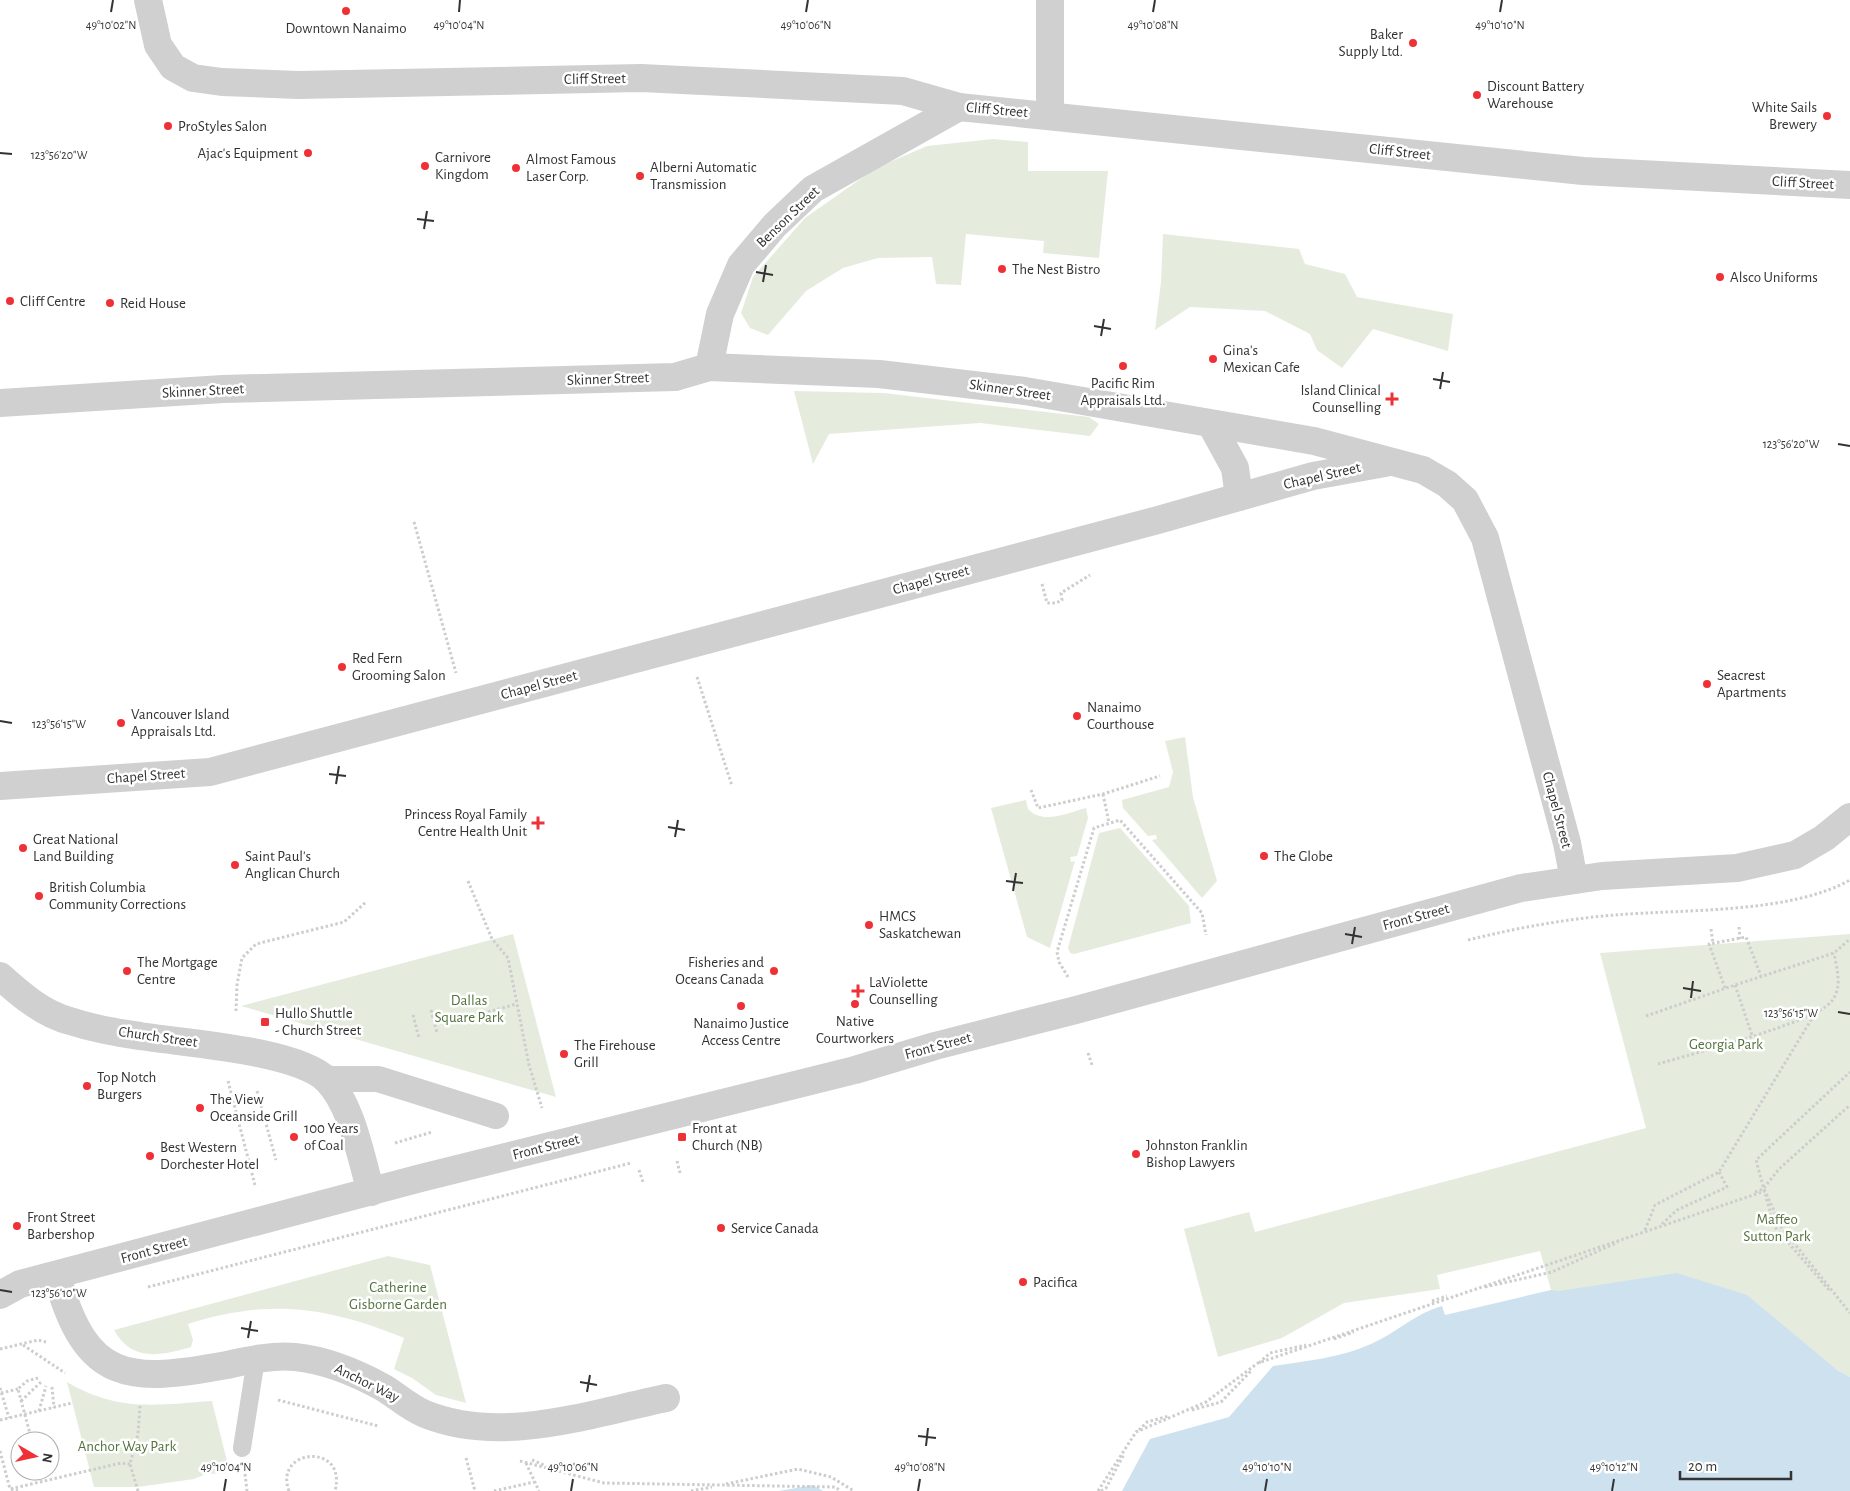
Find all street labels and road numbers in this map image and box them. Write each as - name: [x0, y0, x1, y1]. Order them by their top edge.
- street label: Cliff Street: [564, 71, 626, 87]
- street label: Cliff Street: [965, 100, 1029, 120]
- street label: Cliff Street: [1368, 141, 1432, 163]
- street label: Cliff Street: [1772, 174, 1835, 192]
- street label: Benson Street: [754, 183, 822, 250]
- street label: Skinner Street: [567, 370, 650, 388]
- street label: Skinner Street: [968, 377, 1052, 403]
- street label: Skinner Street: [162, 381, 245, 401]
- street label: Chapel Street: [1282, 460, 1362, 492]
- street label: Chapel Street: [891, 563, 971, 597]
- street label: Chapel Street: [499, 668, 579, 702]
- street label: Chapel Street: [106, 766, 186, 786]
- street label: Chapel Street: [1540, 770, 1574, 850]
- street label: Front Street: [1381, 901, 1451, 933]
- street label: Church Street: [118, 1024, 199, 1050]
- street label: Front Street: [903, 1030, 973, 1062]
- street label: Front Street: [511, 1131, 581, 1163]
- street label: Front Street: [119, 1234, 189, 1266]
- street label: Anchor Way: [332, 1361, 402, 1405]

